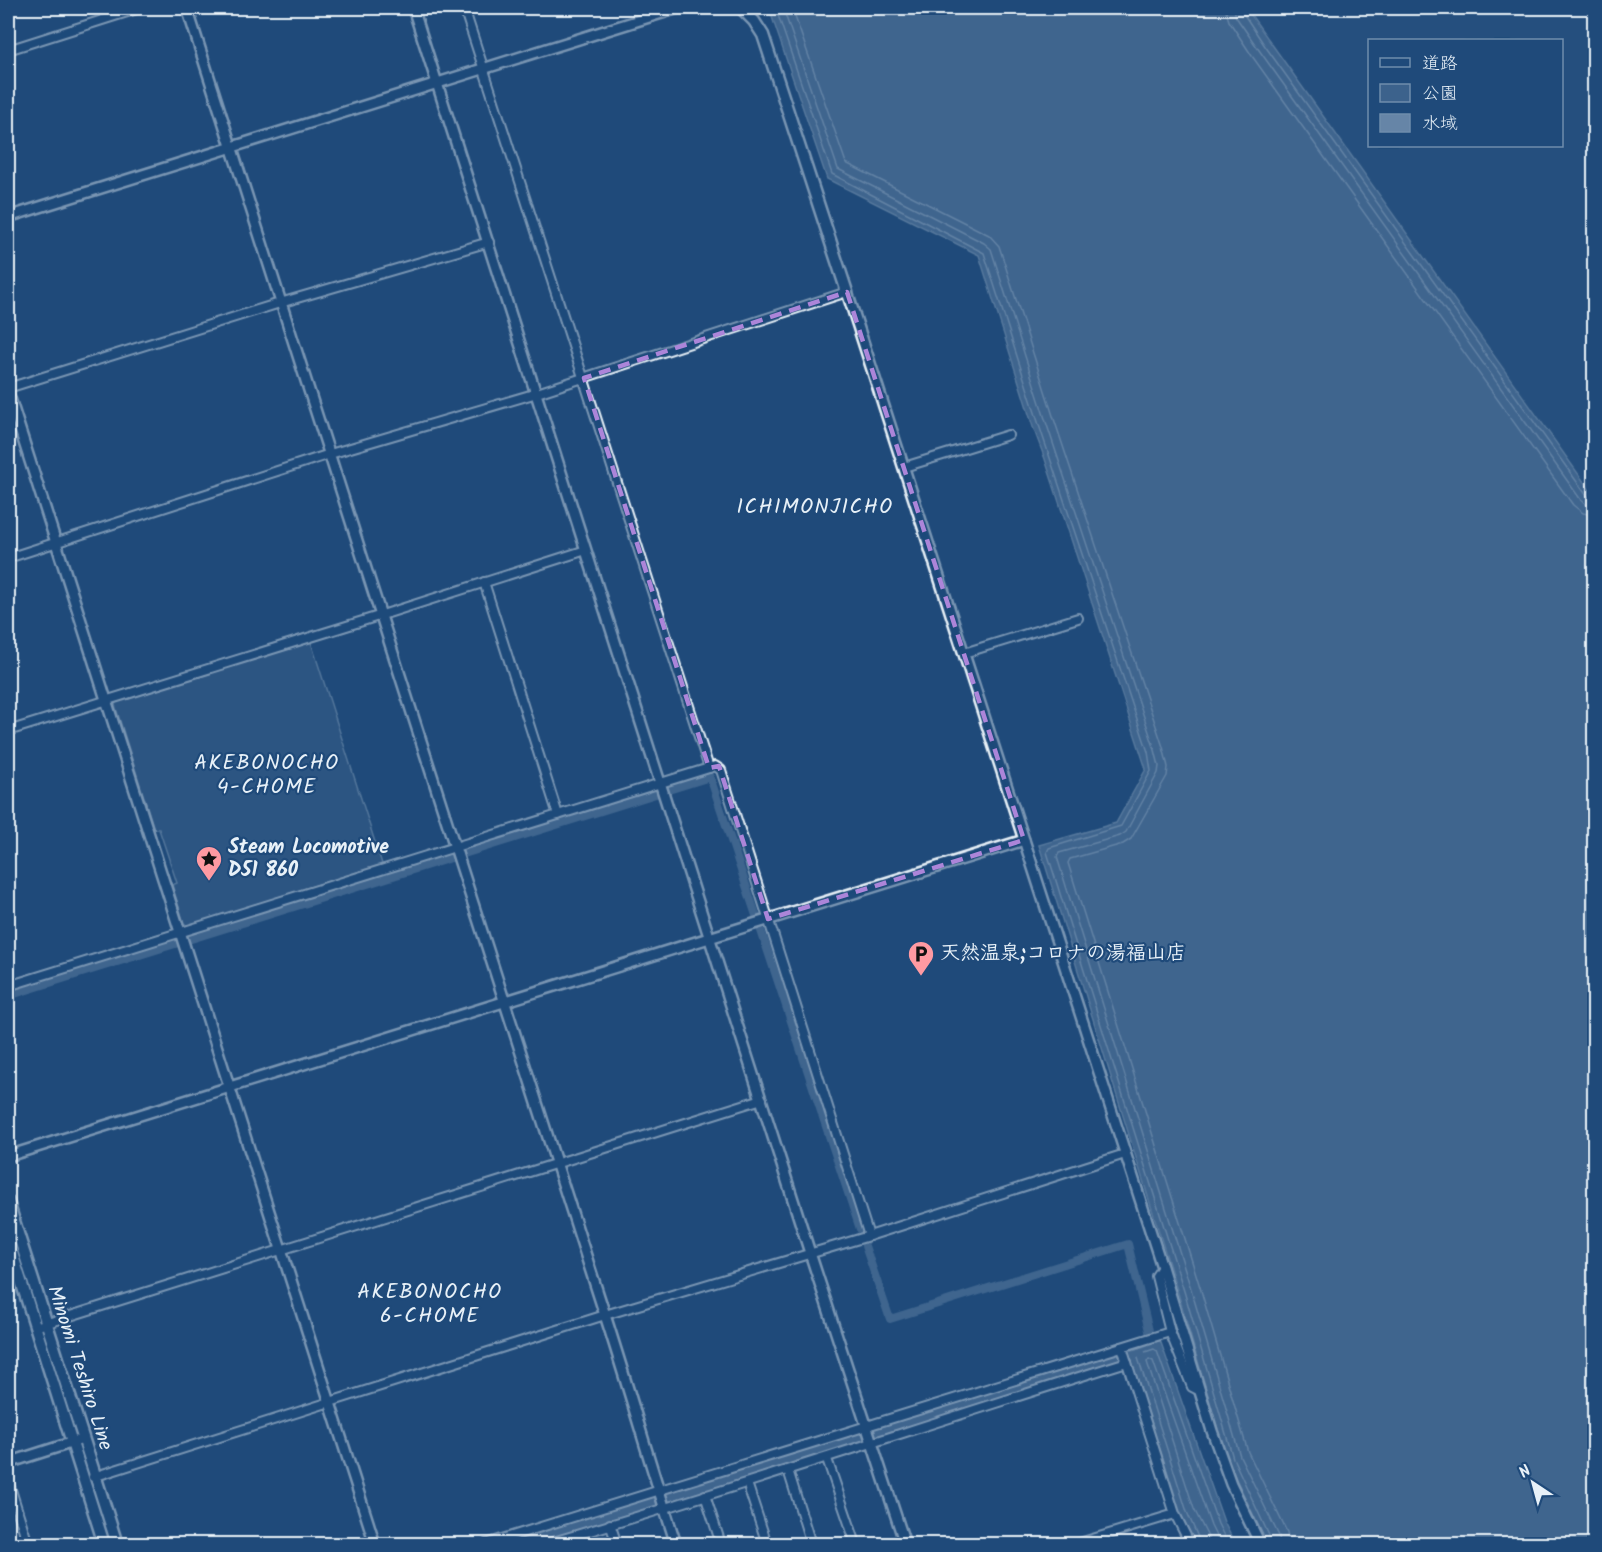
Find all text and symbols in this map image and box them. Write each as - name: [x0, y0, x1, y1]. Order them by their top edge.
- legend: [1368, 39, 1563, 147]
- text: 道路: [1422, 50, 1458, 79]
- text: 公園: [1422, 80, 1458, 109]
- text: 水域: [1422, 110, 1458, 139]
- district label: ICHIMONJICHO: [736, 491, 894, 524]
- district label: AKEBONOCHO 4-CHOME: [194, 747, 340, 804]
- place label: Steam Locomotive D51 860: [228, 832, 389, 887]
- place icon: Steam Locomotive D51 860: [194, 844, 224, 882]
- place label: 天然温泉;コロナの湯福山店: [940, 938, 1186, 970]
- parking icon: 天然温泉;コロナの湯福山店: [906, 939, 936, 977]
- district label: AKEBONOCHO 6-CHOME: [357, 1276, 503, 1333]
- street label: Minomi Teshiro Line: [37, 1281, 121, 1455]
- north arrow: [1503, 1453, 1563, 1513]
- text: N: [1514, 1459, 1537, 1485]

